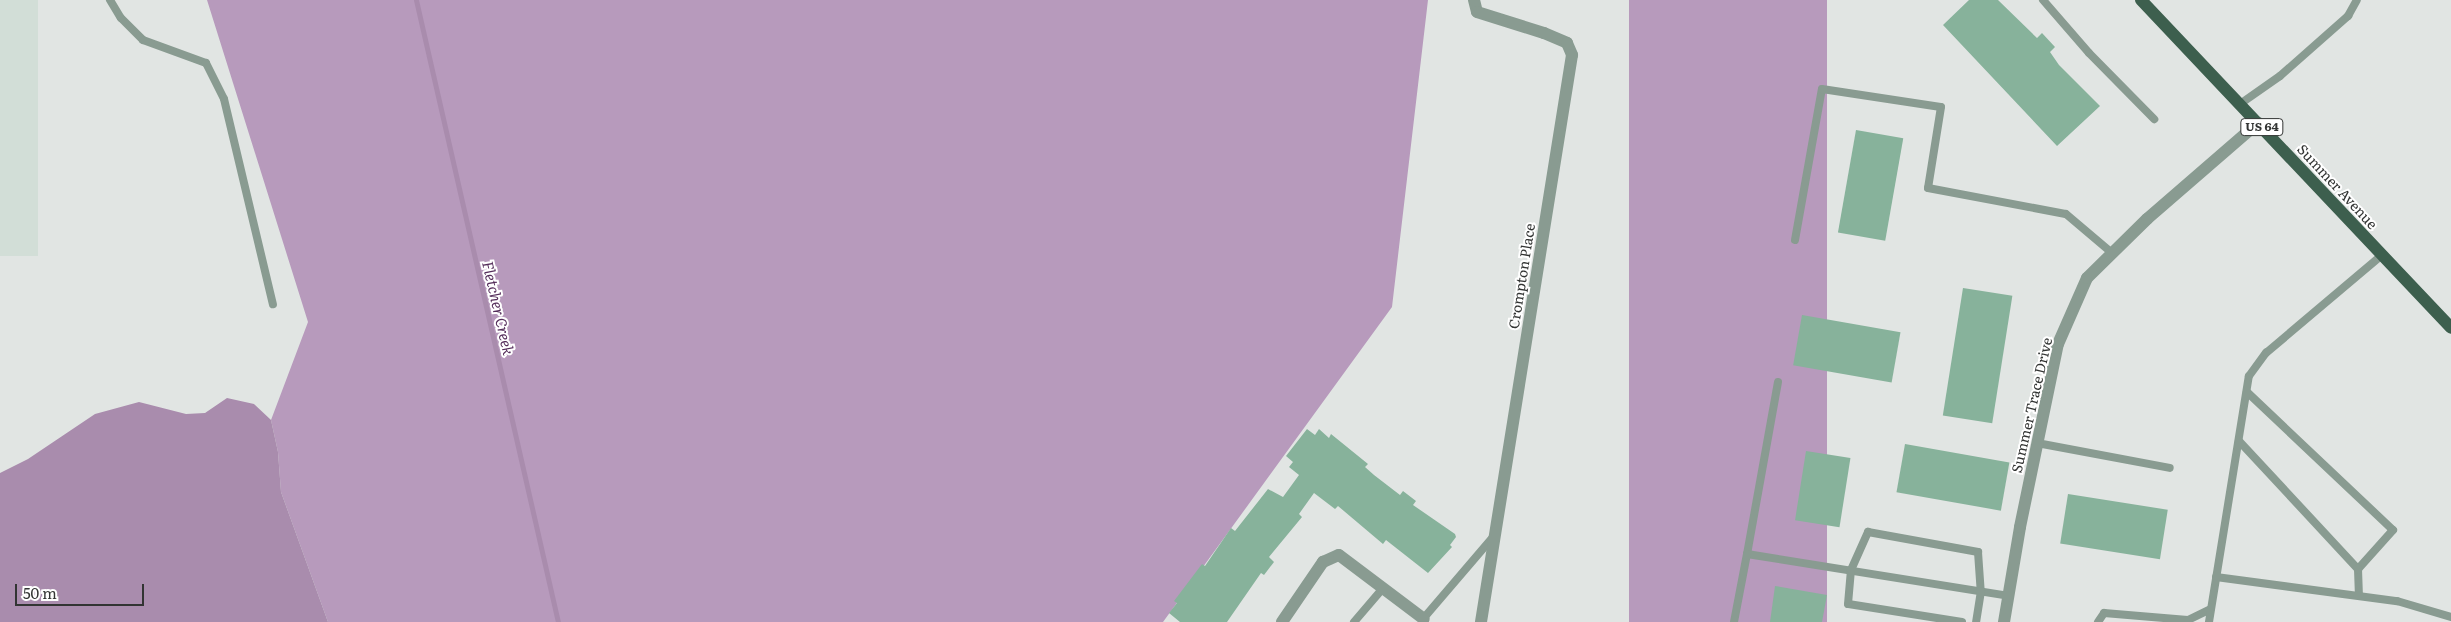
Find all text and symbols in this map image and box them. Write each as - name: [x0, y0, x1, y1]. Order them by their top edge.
- road number: US 64: [2240, 118, 2284, 136]
- street label: Summer Avenue: [2294, 140, 2382, 232]
- street label: Crompton Place: [1504, 222, 1538, 330]
- water label: Fletcher Creek: [479, 259, 519, 357]
- street label: Summer Trace Drive: [2007, 336, 2055, 474]
- scale bar: [18, 574, 146, 606]
- text: 50 m: [23, 581, 57, 604]

